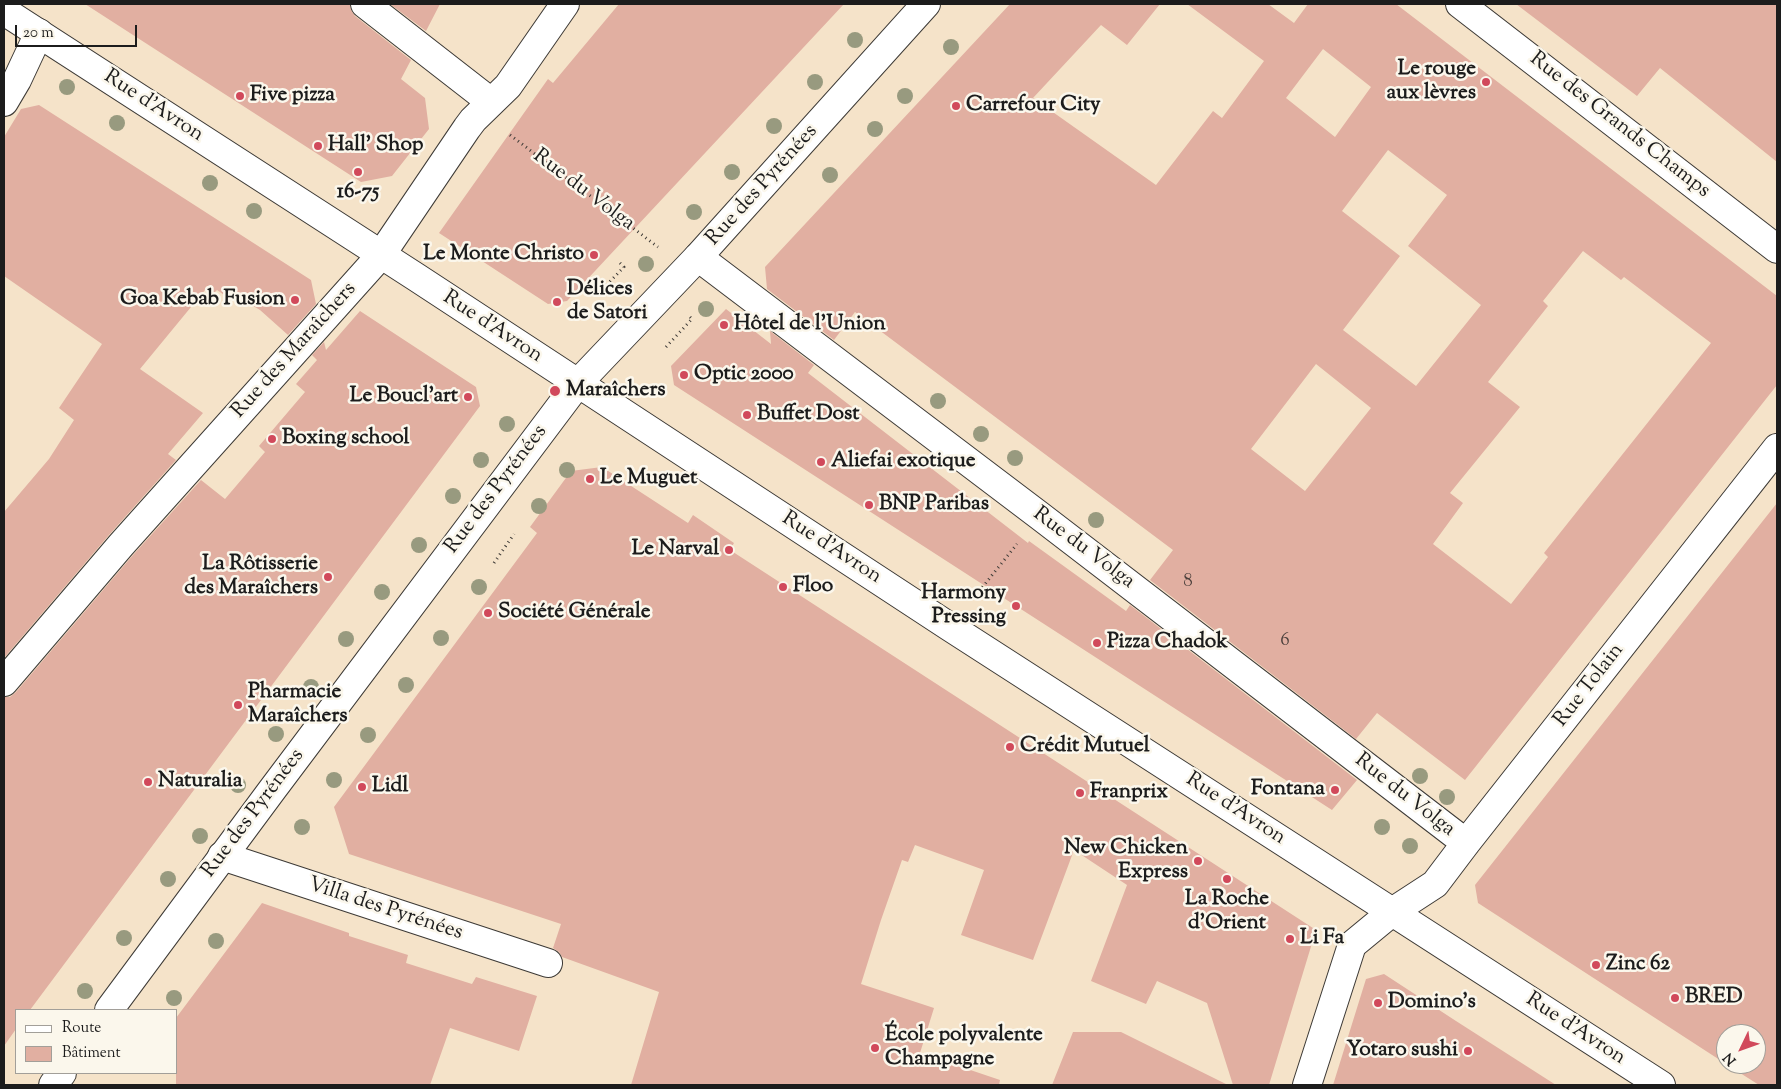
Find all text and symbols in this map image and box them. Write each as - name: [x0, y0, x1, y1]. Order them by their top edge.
- scale bar: [18, 15, 140, 47]
- text: 20 m: [23, 23, 54, 44]
- street label: Rue des Grands Champs: [1524, 48, 1714, 204]
- place label: Le rouge aux lèvres: [1387, 57, 1476, 107]
- street label: Rue d'Avron: [98, 65, 208, 149]
- marker: Le rouge aux lèvres: [1480, 76, 1492, 88]
- place label: Five pizza: [250, 83, 335, 109]
- marker: Five pizza: [234, 90, 246, 102]
- place label: Carrefour City: [966, 93, 1100, 119]
- marker: Carrefour City: [950, 100, 962, 112]
- street label: Rue des Pyrénées: [702, 120, 824, 252]
- place label: Hall' Shop: [328, 133, 423, 159]
- marker: Hall' Shop: [312, 140, 324, 152]
- street label: Rue du Volga: [527, 145, 639, 237]
- marker: 16-75: [352, 166, 364, 178]
- place label: 16-75: [337, 180, 379, 206]
- place label: Le Monte Christo: [423, 242, 584, 268]
- marker: Le Monte Christo: [588, 249, 600, 261]
- place label: Délices de Satori: [567, 277, 647, 327]
- street label: Rue des Maraîchers: [227, 278, 363, 424]
- street label: Rue d'Avron: [437, 286, 547, 370]
- place label: Goa Kebab Fusion: [120, 287, 285, 313]
- marker: Goa Kebab Fusion: [289, 294, 301, 306]
- marker: Délices de Satori: [551, 296, 563, 308]
- place label: Hôtel de l'Union: [734, 312, 886, 338]
- marker: Hôtel de l'Union: [718, 319, 730, 331]
- place label: Optic 2000: [694, 362, 794, 388]
- marker: Optic 2000: [678, 369, 690, 381]
- place label: Maraîchers: [566, 378, 666, 404]
- place label: Le Boucl'art: [350, 384, 458, 410]
- marker: Maraîchers: [548, 384, 562, 398]
- marker: Le Boucl'art: [462, 391, 474, 403]
- place label: Buffet Dost: [757, 402, 860, 428]
- marker: Buffet Dost: [741, 409, 753, 421]
- street label: Rue des Pyrénées: [440, 421, 554, 559]
- place label: Boxing school: [282, 426, 409, 452]
- marker: Boxing school: [266, 433, 278, 445]
- place label: Aliefai exotique: [831, 449, 976, 475]
- marker: Aliefai exotique: [815, 456, 827, 468]
- place label: Le Muguet: [600, 466, 697, 492]
- marker: Le Muguet: [584, 473, 596, 485]
- place label: BNP Paribas: [879, 492, 989, 518]
- marker: BNP Paribas: [863, 499, 875, 511]
- street label: Rue du Volga: [1027, 503, 1139, 595]
- street label: Rue d'Avron: [776, 507, 886, 591]
- place label: Le Narval: [632, 537, 719, 563]
- marker: Le Narval: [723, 544, 735, 556]
- place label: La Rôtisserie des Maraîchers: [184, 552, 318, 602]
- marker: La Rôtisserie des Maraîchers: [322, 571, 334, 583]
- house number: 8: [1183, 572, 1193, 594]
- place label: Floo: [793, 574, 833, 600]
- marker: Floo: [777, 581, 789, 593]
- place label: Harmony Pressing: [921, 581, 1006, 631]
- place label: Société Générale: [498, 600, 650, 626]
- marker: Harmony Pressing: [1010, 600, 1022, 612]
- marker: Société Générale: [482, 607, 494, 619]
- place label: Pizza Chadok: [1107, 630, 1228, 656]
- house number: 6: [1280, 631, 1290, 653]
- marker: Pizza Chadok: [1091, 637, 1103, 649]
- street label: Rue Tolain: [1550, 639, 1630, 733]
- place label: Pharmacie Maraîchers: [248, 680, 348, 730]
- marker: Pharmacie Maraîchers: [232, 699, 244, 711]
- place label: Crédit Mutuel: [1020, 734, 1150, 760]
- marker: Crédit Mutuel: [1004, 741, 1016, 753]
- street label: Rue des Pyrénées: [197, 745, 311, 883]
- street label: Rue du Volga: [1349, 749, 1459, 843]
- street label: Rue d'Avron: [1180, 768, 1290, 852]
- place label: Naturalia: [158, 769, 242, 795]
- place label: Lidl: [372, 774, 408, 800]
- marker: Naturalia: [142, 776, 154, 788]
- place label: Fontana: [1251, 777, 1325, 803]
- place label: Franprix: [1090, 780, 1168, 806]
- marker: Lidl: [356, 781, 368, 793]
- marker: Fontana: [1329, 784, 1341, 796]
- marker: Franprix: [1074, 787, 1086, 799]
- place label: New Chicken Express: [1064, 836, 1188, 886]
- marker: New Chicken Express: [1192, 855, 1204, 867]
- street label: Villa des Pyrénées: [304, 873, 466, 947]
- marker: La Roche d'Orient: [1221, 873, 1233, 885]
- place label: La Roche d'Orient: [1185, 887, 1269, 937]
- place label: Li Fa: [1300, 926, 1344, 952]
- marker: Li Fa: [1284, 933, 1296, 945]
- place label: Zinc 62: [1606, 952, 1670, 978]
- marker: Zinc 62: [1590, 959, 1602, 971]
- place label: BRED: [1685, 985, 1743, 1011]
- street label: Rue d'Avron: [1520, 988, 1630, 1072]
- place label: Domino's: [1388, 990, 1476, 1016]
- marker: BRED: [1669, 992, 1681, 1004]
- marker: Domino's: [1372, 997, 1384, 1009]
- legend: [15, 1009, 178, 1074]
- text: Route: [62, 1018, 101, 1039]
- place label: École polyvalente Champagne: [885, 1023, 1043, 1073]
- north arrow: [1716, 1024, 1766, 1074]
- place label: Yotaro sushi: [1346, 1038, 1458, 1064]
- marker: École polyvalente Champagne: [869, 1042, 881, 1054]
- text: Bâtiment: [62, 1043, 121, 1064]
- marker: Yotaro sushi: [1462, 1045, 1474, 1057]
- text: N: [1719, 1048, 1742, 1069]

